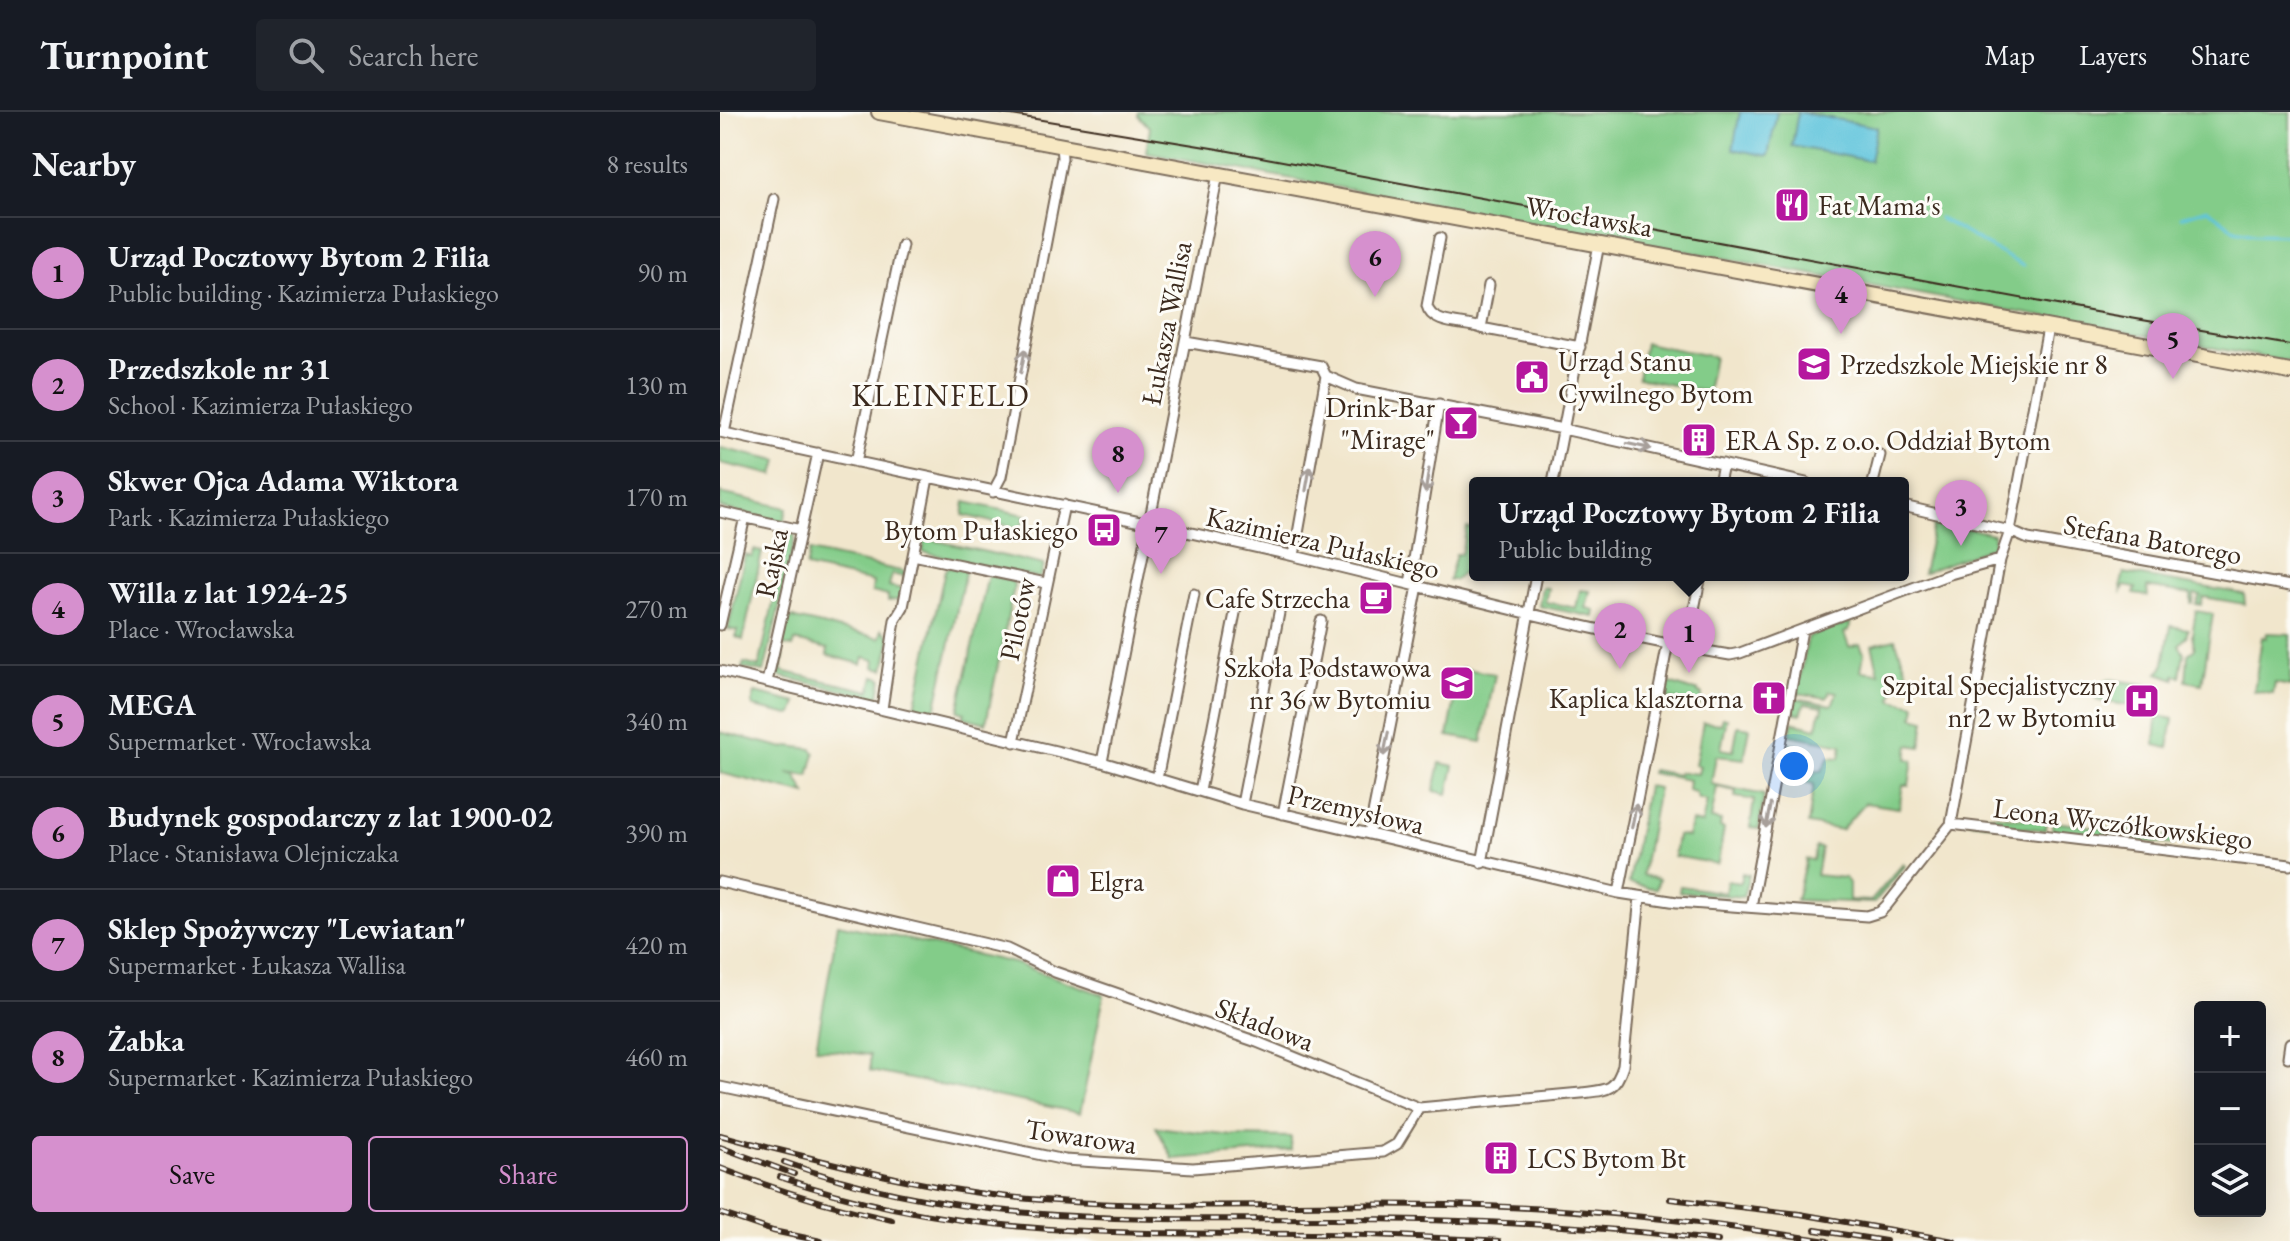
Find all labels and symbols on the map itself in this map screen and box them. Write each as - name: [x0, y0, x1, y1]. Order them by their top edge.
- restaurant icon: Fat Mama's: [1773, 186, 1811, 224]
- street label: Wrocławska: [1522, 187, 1656, 245]
- place label: Fat Mama's: [1818, 187, 1941, 223]
- pin: 6: [1349, 231, 1401, 297]
- street label: Łukasza Wallisa: [1132, 237, 1200, 408]
- pin: 4: [1815, 268, 1867, 334]
- pin: 5: [2147, 313, 2199, 379]
- place label: Urząd Stanu Cywilnego Bytom: [1558, 343, 1754, 411]
- school or university icon: Przedszkole Miejskie nr 8: [1795, 345, 1833, 383]
- place label: Przedszkole Miejskie nr 8: [1840, 346, 2108, 382]
- one-way arrow: [1016, 349, 1031, 375]
- public building icon: Urząd Stanu Cywilnego Bytom: [1513, 358, 1551, 396]
- district label: KLEINFELD: [851, 376, 1031, 415]
- place label: Drink-Bar "Mirage": [1325, 389, 1436, 457]
- bar icon: Drink-Bar "Mirage": [1442, 404, 1480, 442]
- building icon: ERA Sp. z o.o. Oddział Bytom: [1680, 421, 1718, 459]
- place label: ERA Sp. z o.o. Oddział Bytom: [1725, 422, 2051, 458]
- pin: 8: [1092, 427, 1144, 493]
- one-way arrow: [1626, 439, 1652, 454]
- one-way arrow: [1301, 467, 1316, 493]
- one-way arrow: [1419, 468, 1434, 493]
- pin: 3: [1935, 480, 1987, 546]
- street label: Kazimierza Pułaskiego: [1203, 498, 1443, 586]
- street label: Stefana Batorego: [2061, 506, 2245, 572]
- pin: 7: [1135, 508, 1187, 574]
- bus stop icon: Bytom Pułaskiego: [1085, 511, 1123, 549]
- place label: Bytom Pułaskiego: [884, 512, 1078, 548]
- street label: Rajska: [746, 524, 796, 601]
- street label: Pilotów: [991, 573, 1044, 664]
- cafe icon: Cafe Strzecha: [1357, 579, 1395, 617]
- place label: Cafe Strzecha: [1205, 580, 1351, 616]
- pin: 2: [1594, 603, 1646, 669]
- pin: 1: [1663, 607, 1715, 673]
- place label: Szkoła Podstawowa nr 36 w Bytomiu: [1224, 649, 1432, 717]
- school or university icon: Szkoła Podstawowa nr 36 w Bytomiu: [1438, 664, 1476, 702]
- place label: Szpital Specjalistyczny nr 2 w Bytomiu: [1882, 667, 2117, 735]
- church icon: Kaplica klasztorna: [1750, 679, 1788, 717]
- place label: Kaplica klasztorna: [1549, 680, 1744, 716]
- hospital icon: Szpital Specjalistyczny nr 2 w Bytomiu: [2123, 682, 2161, 720]
- one-way arrow: [1377, 731, 1392, 757]
- your location: [1774, 746, 1814, 786]
- street label: Przemysłowa: [1284, 776, 1429, 842]
- street label: Leona Wyczółkowskiego: [1991, 789, 2255, 857]
- one-way arrow: [1759, 803, 1774, 829]
- one-way arrow: [1628, 804, 1643, 829]
- shop icon: Elgra: [1044, 862, 1082, 900]
- place label: Elgra: [1089, 863, 1145, 899]
- street label: Składowa: [1211, 989, 1320, 1060]
- street label: Towarowa: [1023, 1110, 1140, 1162]
- building icon: LCS Bytom Bt: [1482, 1139, 1520, 1177]
- place label: LCS Bytom Bt: [1527, 1140, 1686, 1176]

